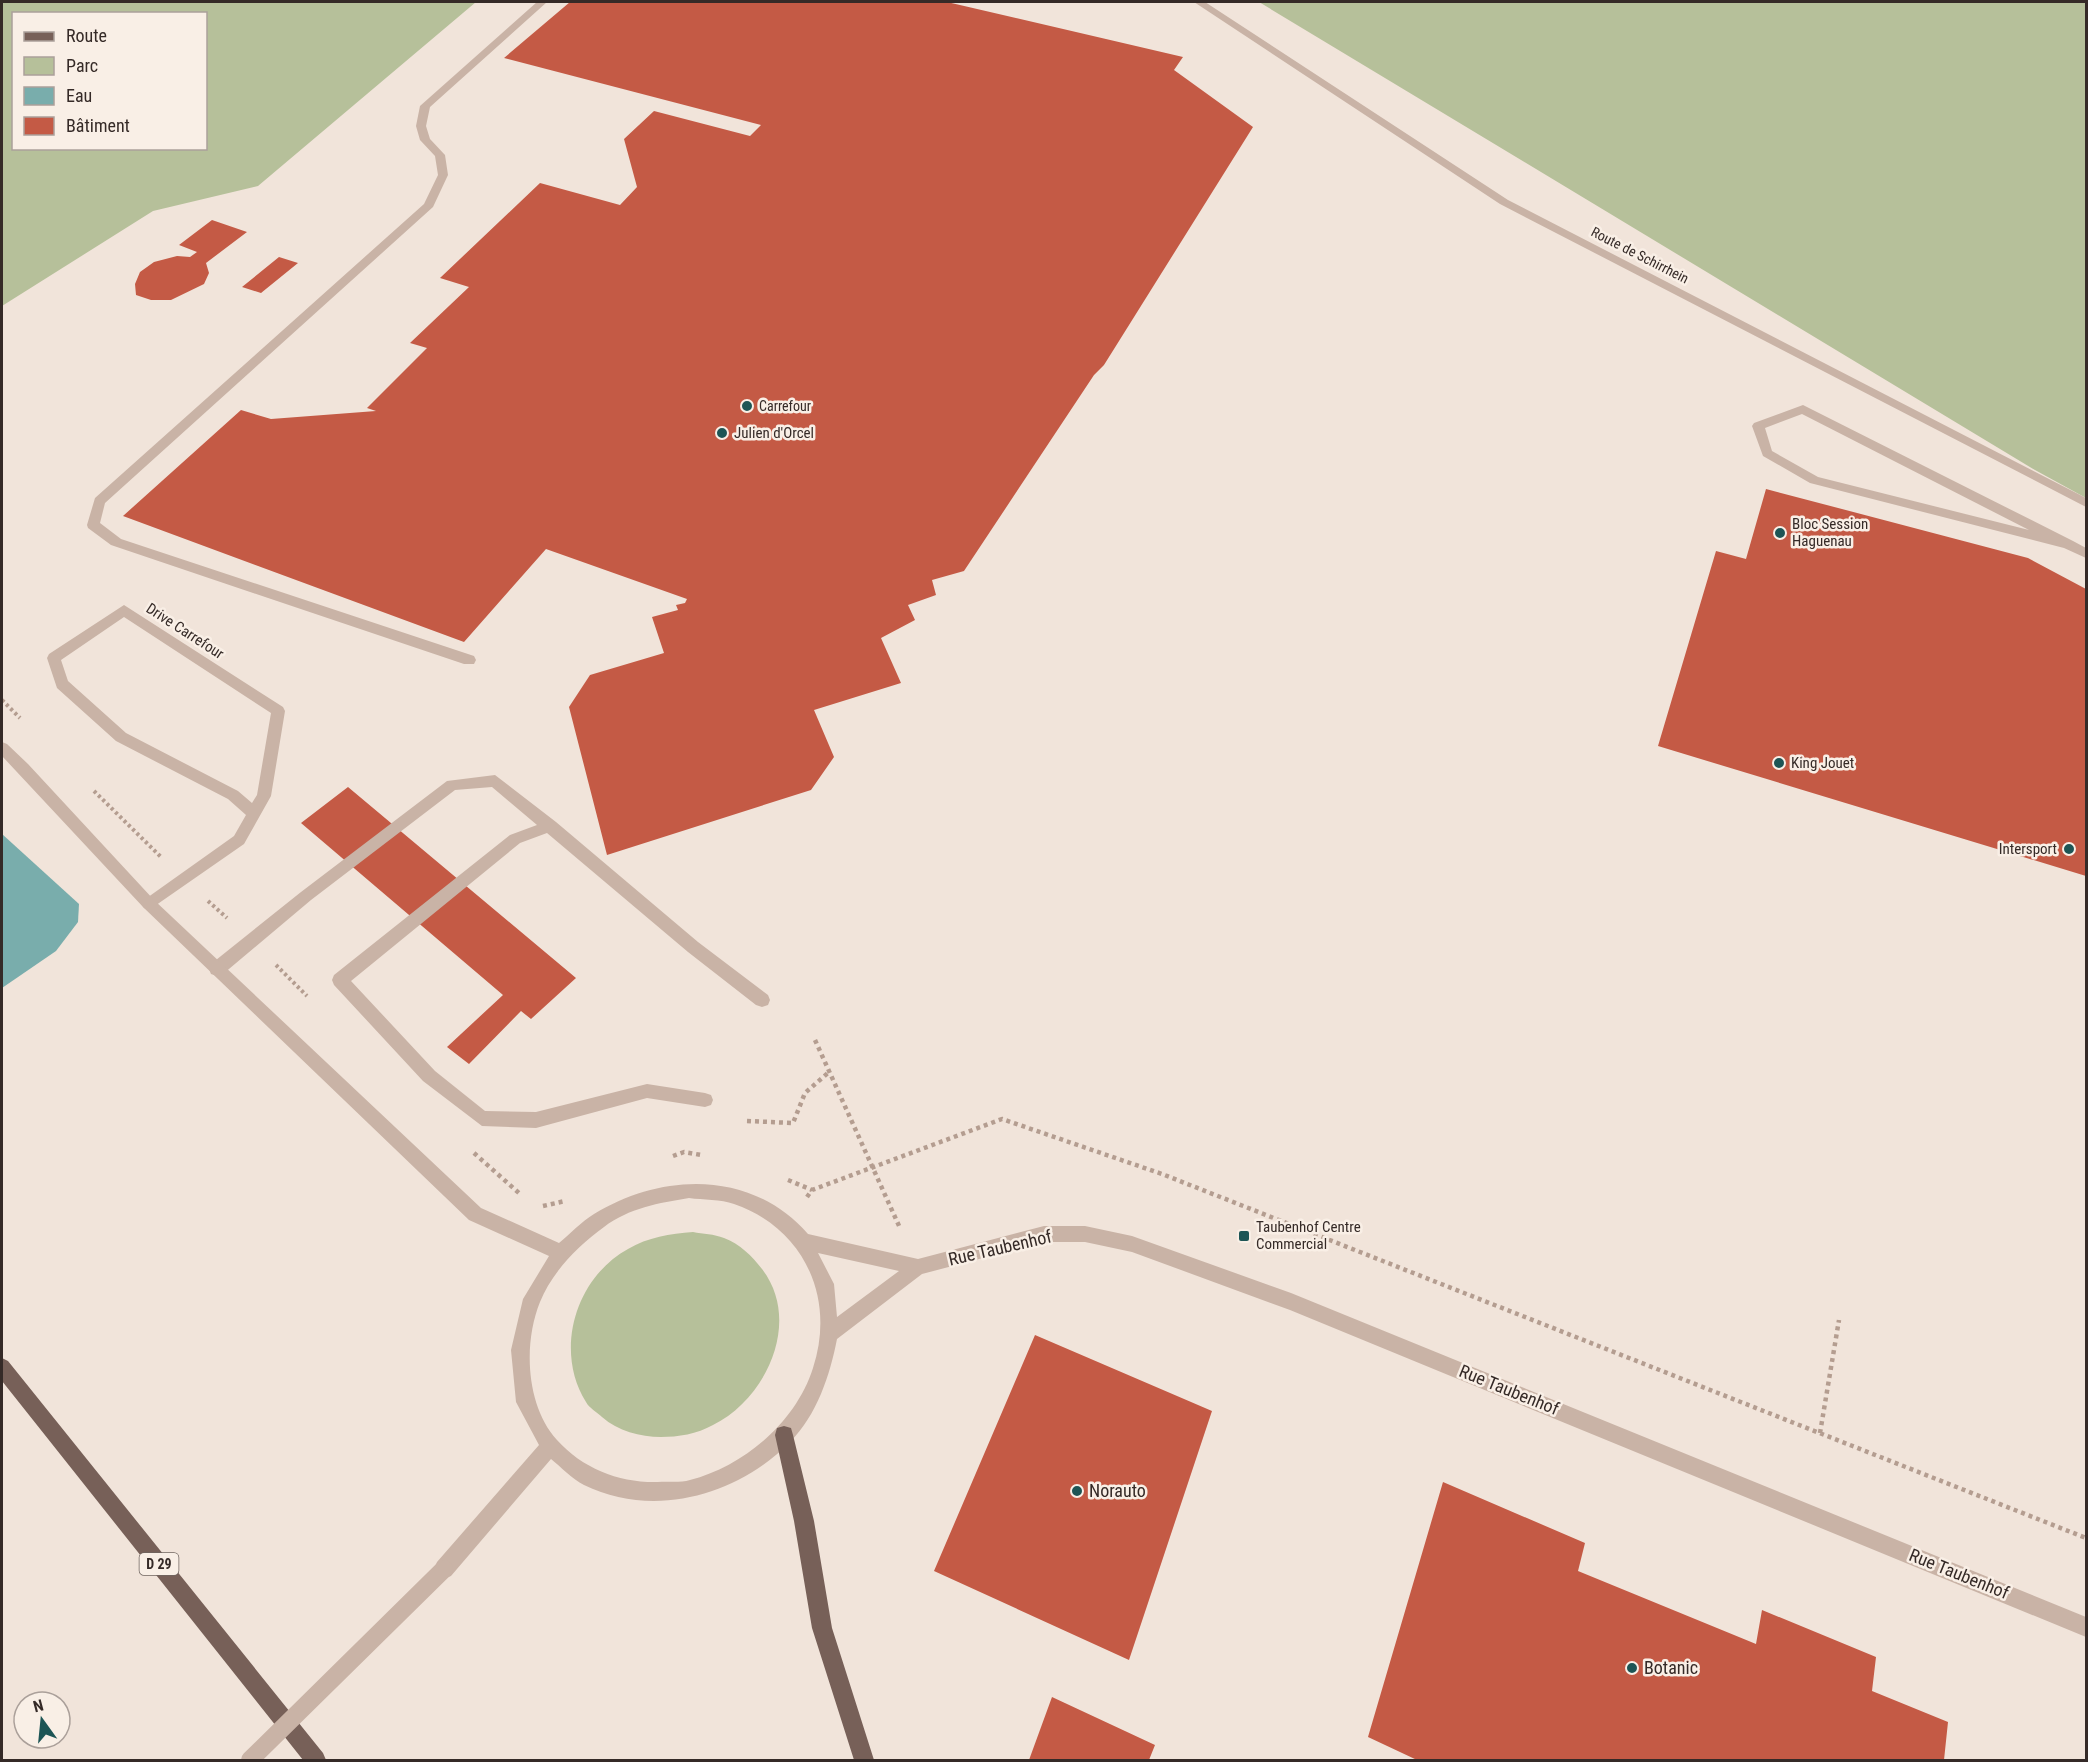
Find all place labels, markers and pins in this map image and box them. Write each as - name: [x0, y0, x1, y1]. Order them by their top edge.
- place label: Carrefour: [759, 398, 811, 414]
- marker: Carrefour: [740, 399, 754, 413]
- place label: Julien d'Orcel: [734, 424, 814, 442]
- marker: Julien d'Orcel: [715, 426, 729, 440]
- place label: Bloc Session Haguenau: [1792, 515, 1868, 550]
- marker: Bloc Session Haguenau: [1773, 526, 1787, 540]
- place label: King Jouet: [1791, 754, 1854, 772]
- marker: King Jouet: [1772, 756, 1786, 770]
- place label: Intersport: [1999, 840, 2057, 858]
- marker: Intersport: [2062, 842, 2076, 856]
- place label: Taubenhof Centre Commercial: [1256, 1218, 1361, 1253]
- marker: Taubenhof Centre Commercial: [1237, 1229, 1251, 1243]
- place label: Norauto: [1089, 1480, 1146, 1501]
- marker: Norauto: [1070, 1484, 1084, 1498]
- place label: Botanic: [1644, 1657, 1698, 1678]
- marker: Botanic: [1625, 1661, 1639, 1675]

